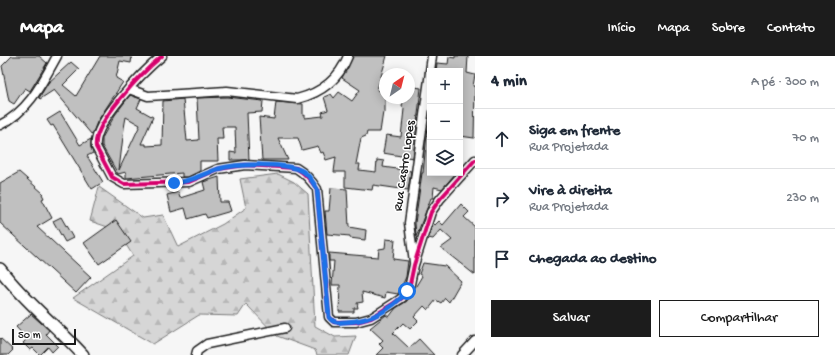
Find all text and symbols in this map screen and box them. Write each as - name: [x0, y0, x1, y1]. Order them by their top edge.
- text: Mapa: [20, 17, 64, 40]
- text: Início: [607, 20, 636, 37]
- text: Mapa: [658, 20, 690, 37]
- text: Sobre: [712, 20, 745, 37]
- text: Contato: [767, 20, 815, 37]
- north arrow: [379, 68, 415, 104]
- map controls: [427, 68, 463, 176]
- button: +: [427, 68, 463, 104]
- text: 4 min: [491, 72, 527, 92]
- text: A pé · 300 m: [751, 75, 819, 90]
- button: −: [427, 104, 463, 140]
- street label: Rua Castro Lopes: [391, 119, 419, 212]
- text: Siga em frente: [529, 122, 620, 140]
- icon: ahead: [491, 128, 513, 150]
- text: 70 m: [793, 131, 819, 146]
- button: layers: [427, 140, 463, 176]
- text: Rua Projetada: [529, 140, 609, 155]
- route end: [165, 174, 183, 192]
- text: Vire à direita: [529, 182, 612, 200]
- icon: right: [491, 188, 513, 210]
- text: 230 m: [786, 191, 819, 206]
- text: Rua Projetada: [529, 200, 609, 215]
- icon: arrive: [491, 248, 513, 270]
- text: Chegada ao destino: [529, 250, 656, 268]
- route start: [398, 282, 416, 300]
- button: Salvar: [491, 300, 651, 337]
- button: Compartilhar: [659, 300, 819, 337]
- scale bar: [12, 327, 76, 346]
- text: 50 m: [18, 330, 40, 342]

